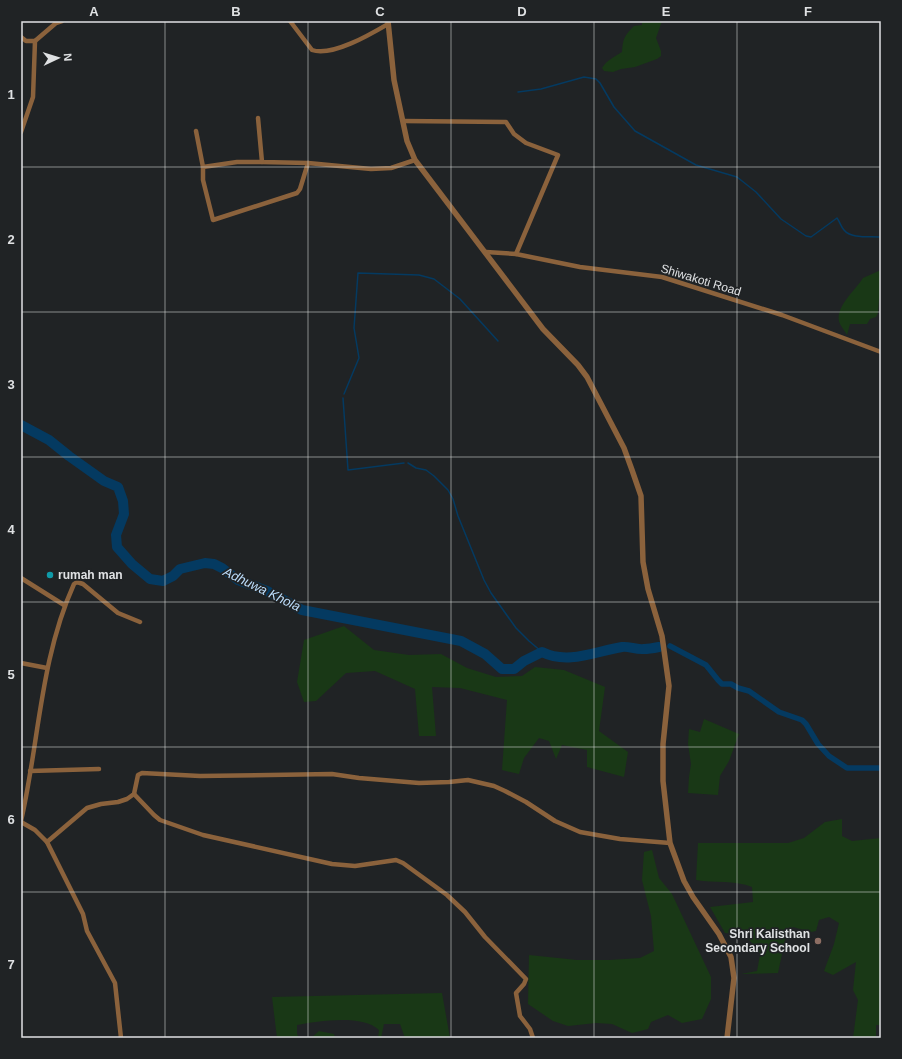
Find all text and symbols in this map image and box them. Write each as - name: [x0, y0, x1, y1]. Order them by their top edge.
- text: A: [89, 4, 99, 19]
- text: B: [231, 4, 241, 19]
- text: C: [375, 4, 385, 19]
- text: D: [517, 4, 527, 19]
- text: E: [662, 4, 671, 19]
- text: F: [804, 4, 812, 19]
- north arrow: [38, 38, 78, 78]
- text: N: [62, 53, 74, 62]
- text: 1: [7, 87, 15, 102]
- text: 2: [7, 232, 15, 247]
- street label: Shiwakoti Road: [659, 261, 743, 299]
- text: 3: [7, 377, 15, 392]
- text: 4: [7, 522, 15, 537]
- water label: Adhuwa Khola: [220, 563, 303, 614]
- place label: rumah man: [58, 568, 123, 582]
- marker: rumah man: [45, 570, 55, 580]
- text: 5: [7, 667, 15, 682]
- text: 6: [7, 812, 15, 827]
- place label: Shri Kalisthan Secondary School: [705, 927, 810, 955]
- marker: Shri Kalisthan Secondary School: [813, 936, 823, 946]
- text: 7: [7, 957, 15, 972]

